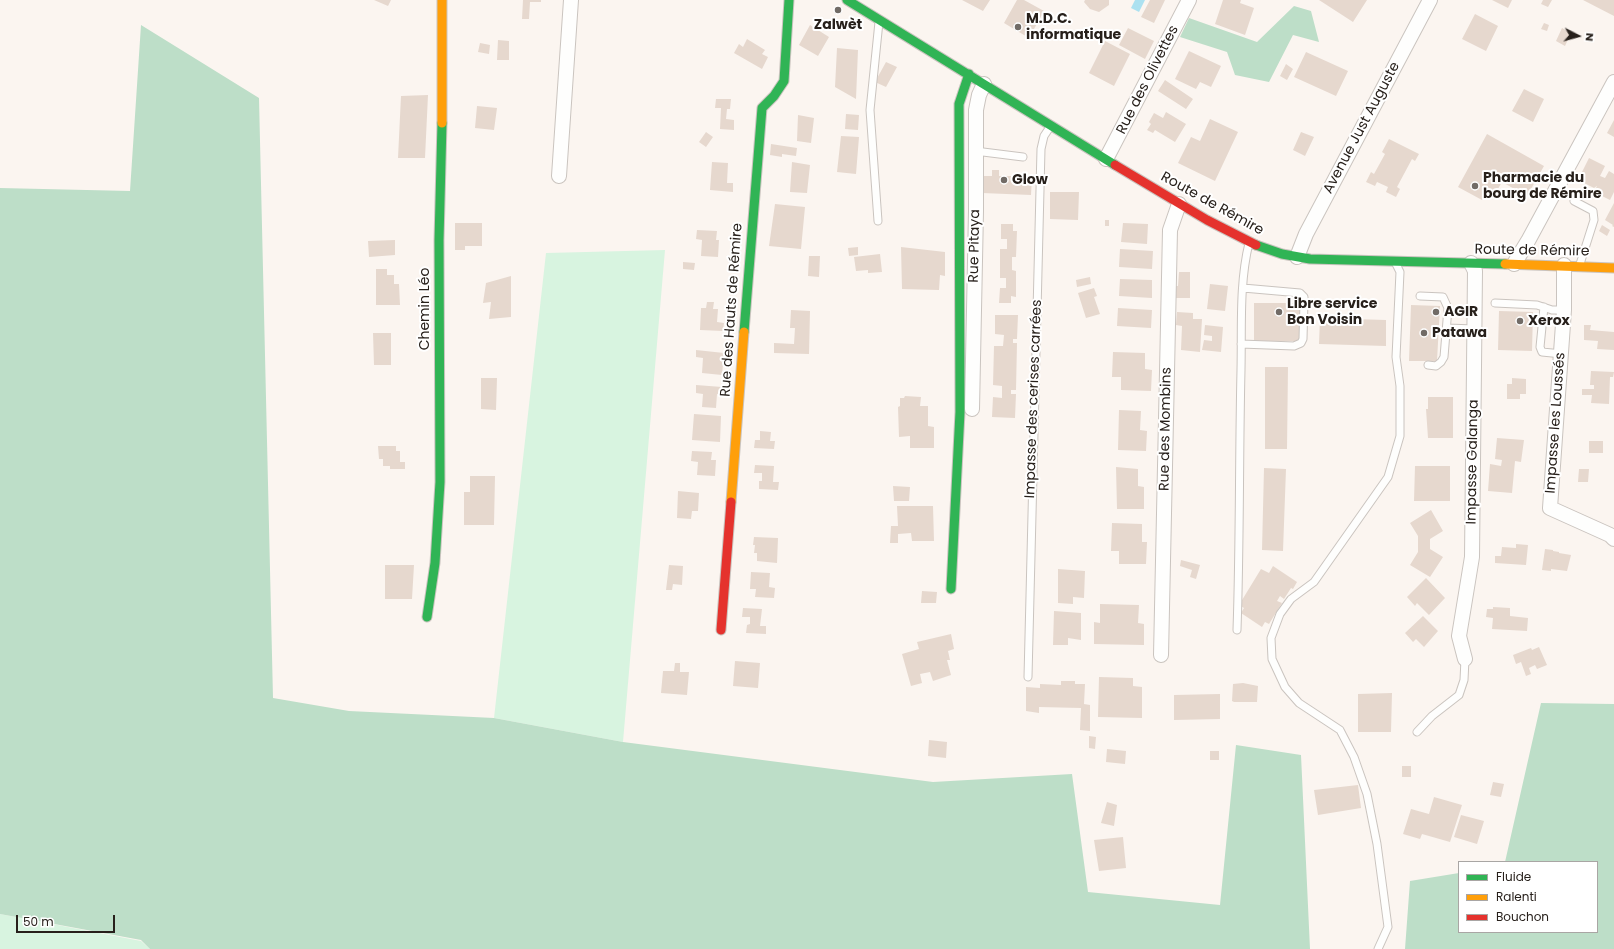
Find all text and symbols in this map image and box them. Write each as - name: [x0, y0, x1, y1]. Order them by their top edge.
- marker: Zalwèt: [833, 5, 843, 15]
- place label: M.D.C. informatique: [1026, 11, 1121, 44]
- north arrow: [1558, 16, 1598, 56]
- place label: Zalwèt: [814, 17, 862, 33]
- marker: M.D.C. informatique: [1013, 22, 1023, 32]
- street label: Rue des Olivettes: [1113, 23, 1183, 137]
- text: N: [1582, 32, 1598, 42]
- street label: Avenue Just Auguste: [1320, 59, 1404, 197]
- street label: Route de Rémire: [1158, 169, 1266, 239]
- place label: Pharmacie du bourg de Rémire: [1483, 170, 1602, 202]
- place label: Glow: [1012, 172, 1048, 188]
- marker: Glow: [999, 175, 1009, 185]
- marker: Pharmacie du bourg de Rémire: [1470, 181, 1480, 191]
- street label: Rue Pitaya: [966, 209, 984, 283]
- street label: Rue des Hauts de Rémire: [718, 223, 746, 397]
- street label: Route de Rémire: [1474, 242, 1590, 260]
- street label: Chemin Léo: [417, 268, 433, 350]
- place label: Libre service Bon Voisin: [1287, 296, 1377, 328]
- street label: Impasse des cerises carrées: [1022, 299, 1046, 499]
- place label: AGIR: [1444, 304, 1478, 320]
- marker: Libre service Bon Voisin: [1274, 307, 1284, 317]
- marker: AGIR: [1431, 307, 1441, 317]
- place label: Xerox: [1528, 313, 1570, 329]
- marker: Xerox: [1515, 316, 1525, 326]
- place label: Patawa: [1432, 325, 1487, 341]
- marker: Patawa: [1419, 328, 1429, 338]
- street label: Impasse les Loussés: [1543, 352, 1569, 494]
- street label: Rue des Mombins: [1157, 367, 1175, 491]
- street label: Impasse Galanga: [1464, 399, 1482, 525]
- legend: [1458, 861, 1598, 933]
- text: Fluide: [1496, 868, 1531, 885]
- text: Ralenti: [1496, 888, 1537, 905]
- scale bar: [18, 907, 117, 933]
- text: Bouchon: [1496, 908, 1549, 925]
- text: 50 m: [23, 913, 54, 930]

